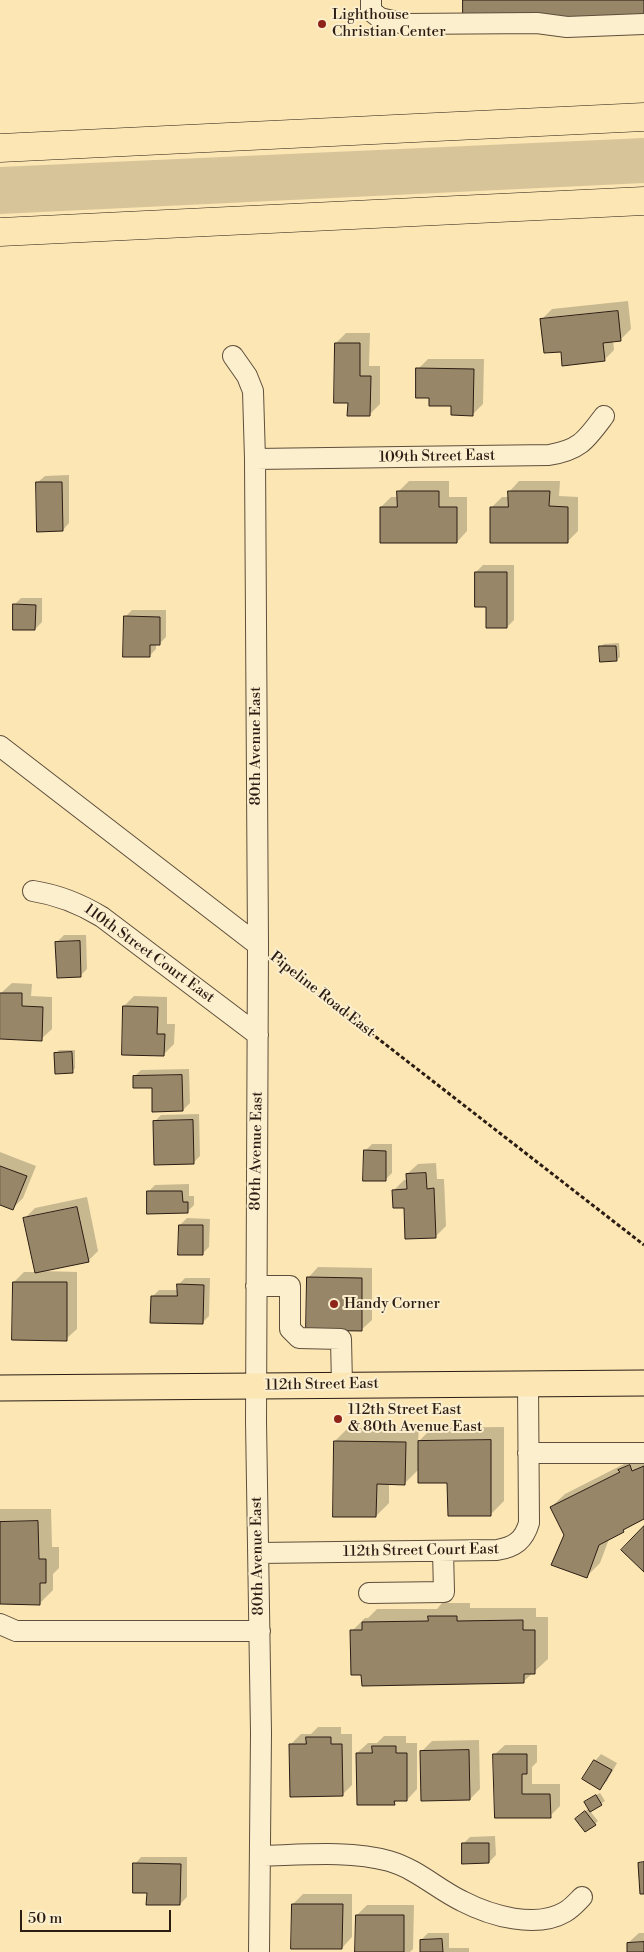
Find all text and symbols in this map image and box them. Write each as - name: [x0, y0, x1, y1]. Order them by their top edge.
- place label: Lighthouse Christian Center: [332, 6, 446, 41]
- marker: Lighthouse Christian Center: [316, 18, 328, 30]
- street label: 109th Street East: [379, 447, 495, 467]
- street label: 80th Avenue East: [247, 686, 265, 806]
- street label: 110th Street Court East: [80, 901, 218, 1007]
- street label: Pipeline Road East: [266, 948, 378, 1042]
- street label: 80th Avenue East: [247, 1091, 267, 1211]
- place label: Handy Corner: [344, 1295, 440, 1313]
- marker: Handy Corner: [328, 1298, 340, 1310]
- street label: 112th Street East: [265, 1375, 379, 1395]
- place label: 112th Street East & 80th Avenue East: [348, 1401, 482, 1436]
- marker: 112th Street East & 80th Avenue East: [332, 1413, 344, 1425]
- street label: 80th Avenue East: [248, 1496, 268, 1616]
- street label: 112th Street Court East: [343, 1541, 499, 1561]
- scale bar: [22, 1900, 174, 1932]
- text: 50 m: [28, 1909, 62, 1928]

